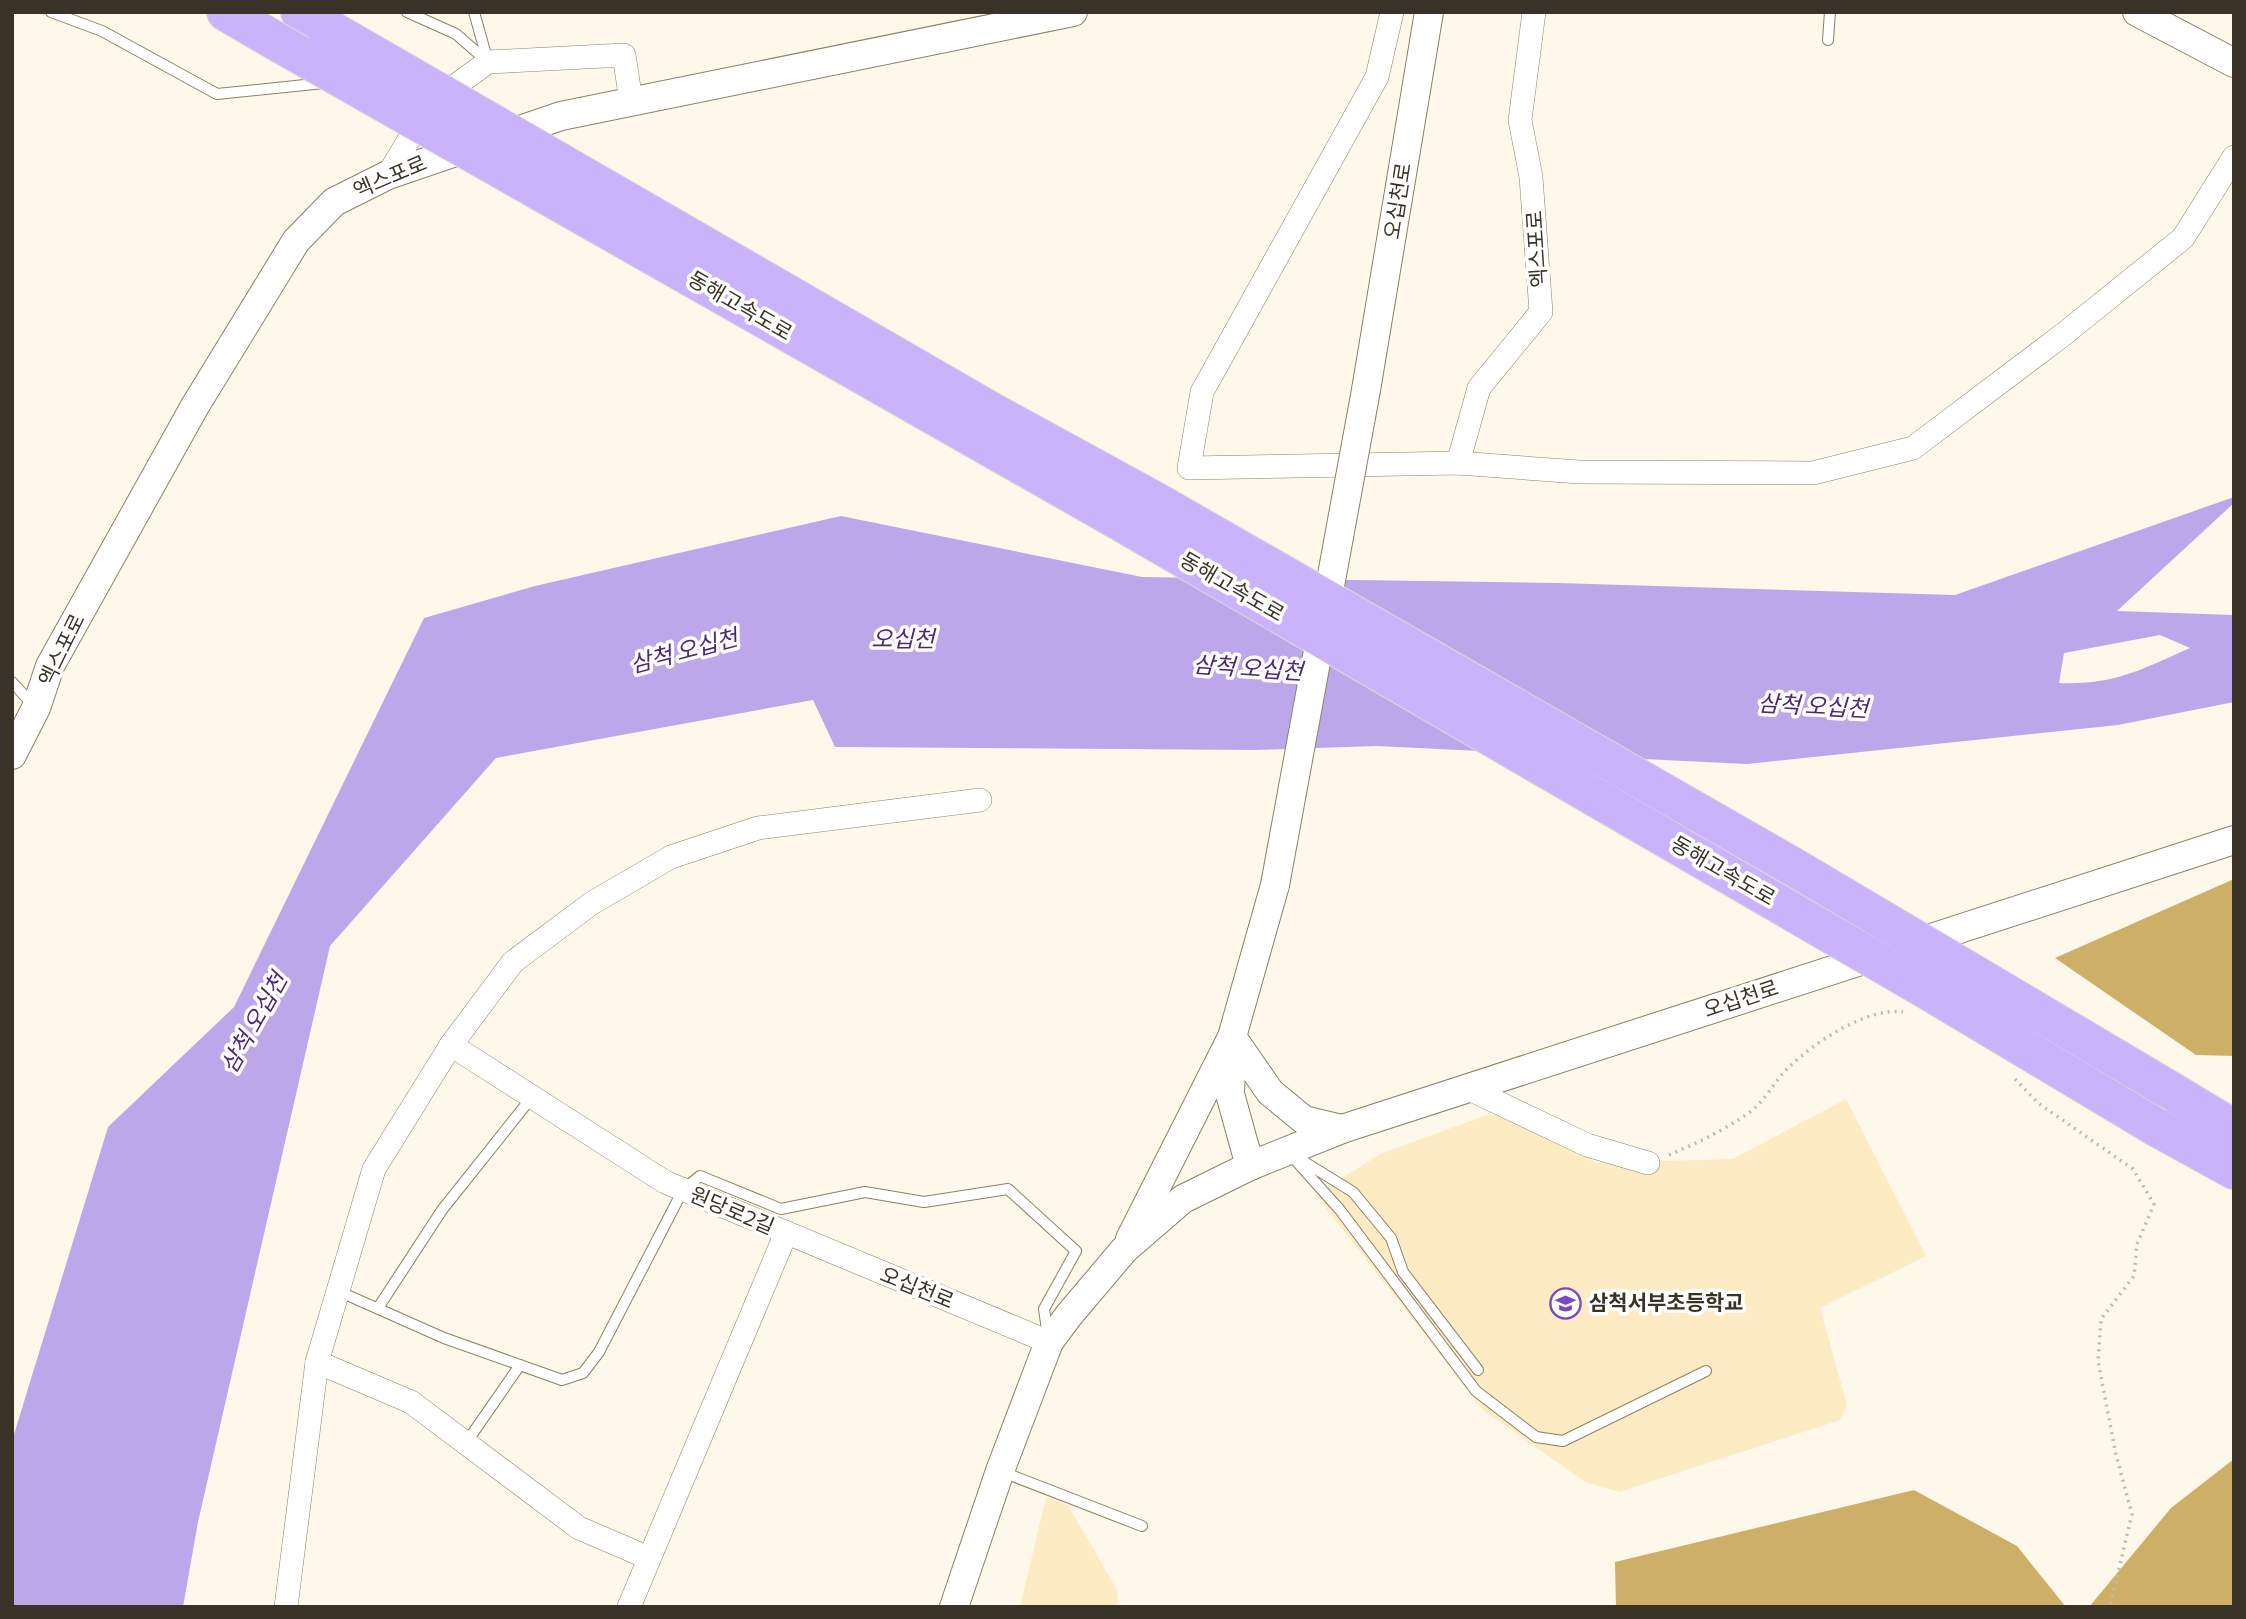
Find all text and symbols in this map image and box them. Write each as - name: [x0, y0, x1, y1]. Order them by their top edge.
- street label: 엑스포로: [349, 149, 430, 202]
- street label: 오십천로: [1378, 161, 1415, 241]
- street label: 엑스포로: [1520, 210, 1551, 289]
- street label: 동해고속도로: [684, 265, 797, 345]
- street label: 동해고속도로: [1176, 546, 1289, 626]
- street label: 엑스포로: [32, 609, 89, 690]
- water label: 삼척 오십천: [627, 622, 743, 678]
- water label: 오십천: [871, 624, 938, 652]
- water label: 삼척 오십천: [1192, 649, 1307, 685]
- water label: 삼척 오십천: [1757, 688, 1872, 722]
- street label: 동해고속도로: [1667, 830, 1780, 910]
- water label: 삼척 오십천: [214, 965, 293, 1078]
- street label: 오십천로: [1700, 974, 1781, 1021]
- street label: 원당로2길: [687, 1181, 778, 1239]
- street label: 오십천로: [877, 1261, 958, 1313]
- school or university icon: 삼척서부초등학교: [1549, 1286, 1583, 1320]
- place label: 삼척서부초등학교: [1589, 1289, 1744, 1314]

